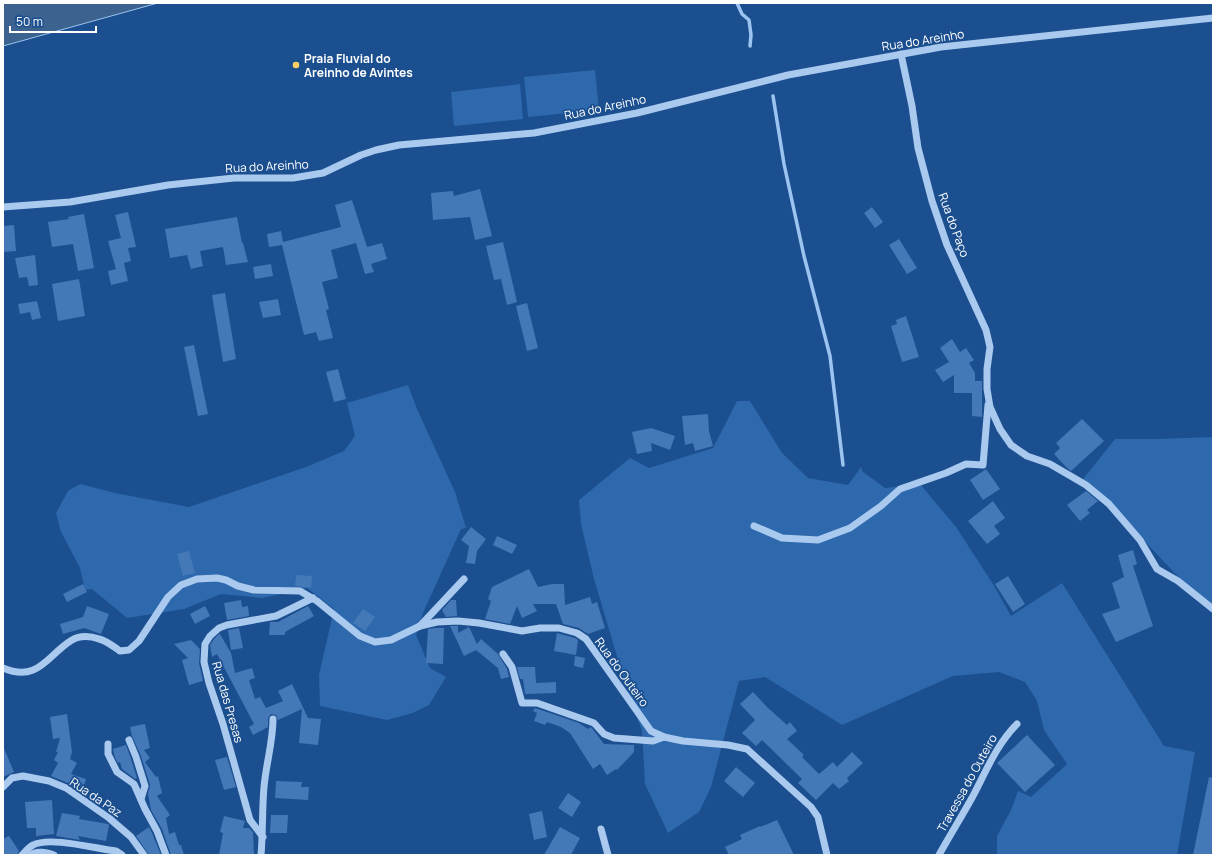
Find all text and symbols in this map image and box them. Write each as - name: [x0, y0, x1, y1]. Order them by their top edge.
- scale bar: [10, 8, 96, 34]
- text: 50 m: [16, 13, 43, 30]
- street label: Rua do Areinho: [881, 25, 965, 55]
- place label: Praia Fluvial do Areinho de Avintes: [304, 50, 413, 81]
- marker: Praia Fluvial do Areinho de Avintes: [291, 60, 301, 70]
- street label: Rua do Areinho: [562, 90, 648, 124]
- street label: Rua do Areinho: [225, 155, 309, 177]
- street label: Rua do Paço: [934, 190, 974, 260]
- street label: Rua do Outeiro: [591, 634, 653, 710]
- street label: Rua das Presas: [208, 659, 248, 745]
- street label: Travessa do Outeiro: [933, 731, 1001, 835]
- street label: Rua da Paz: [66, 773, 126, 821]

